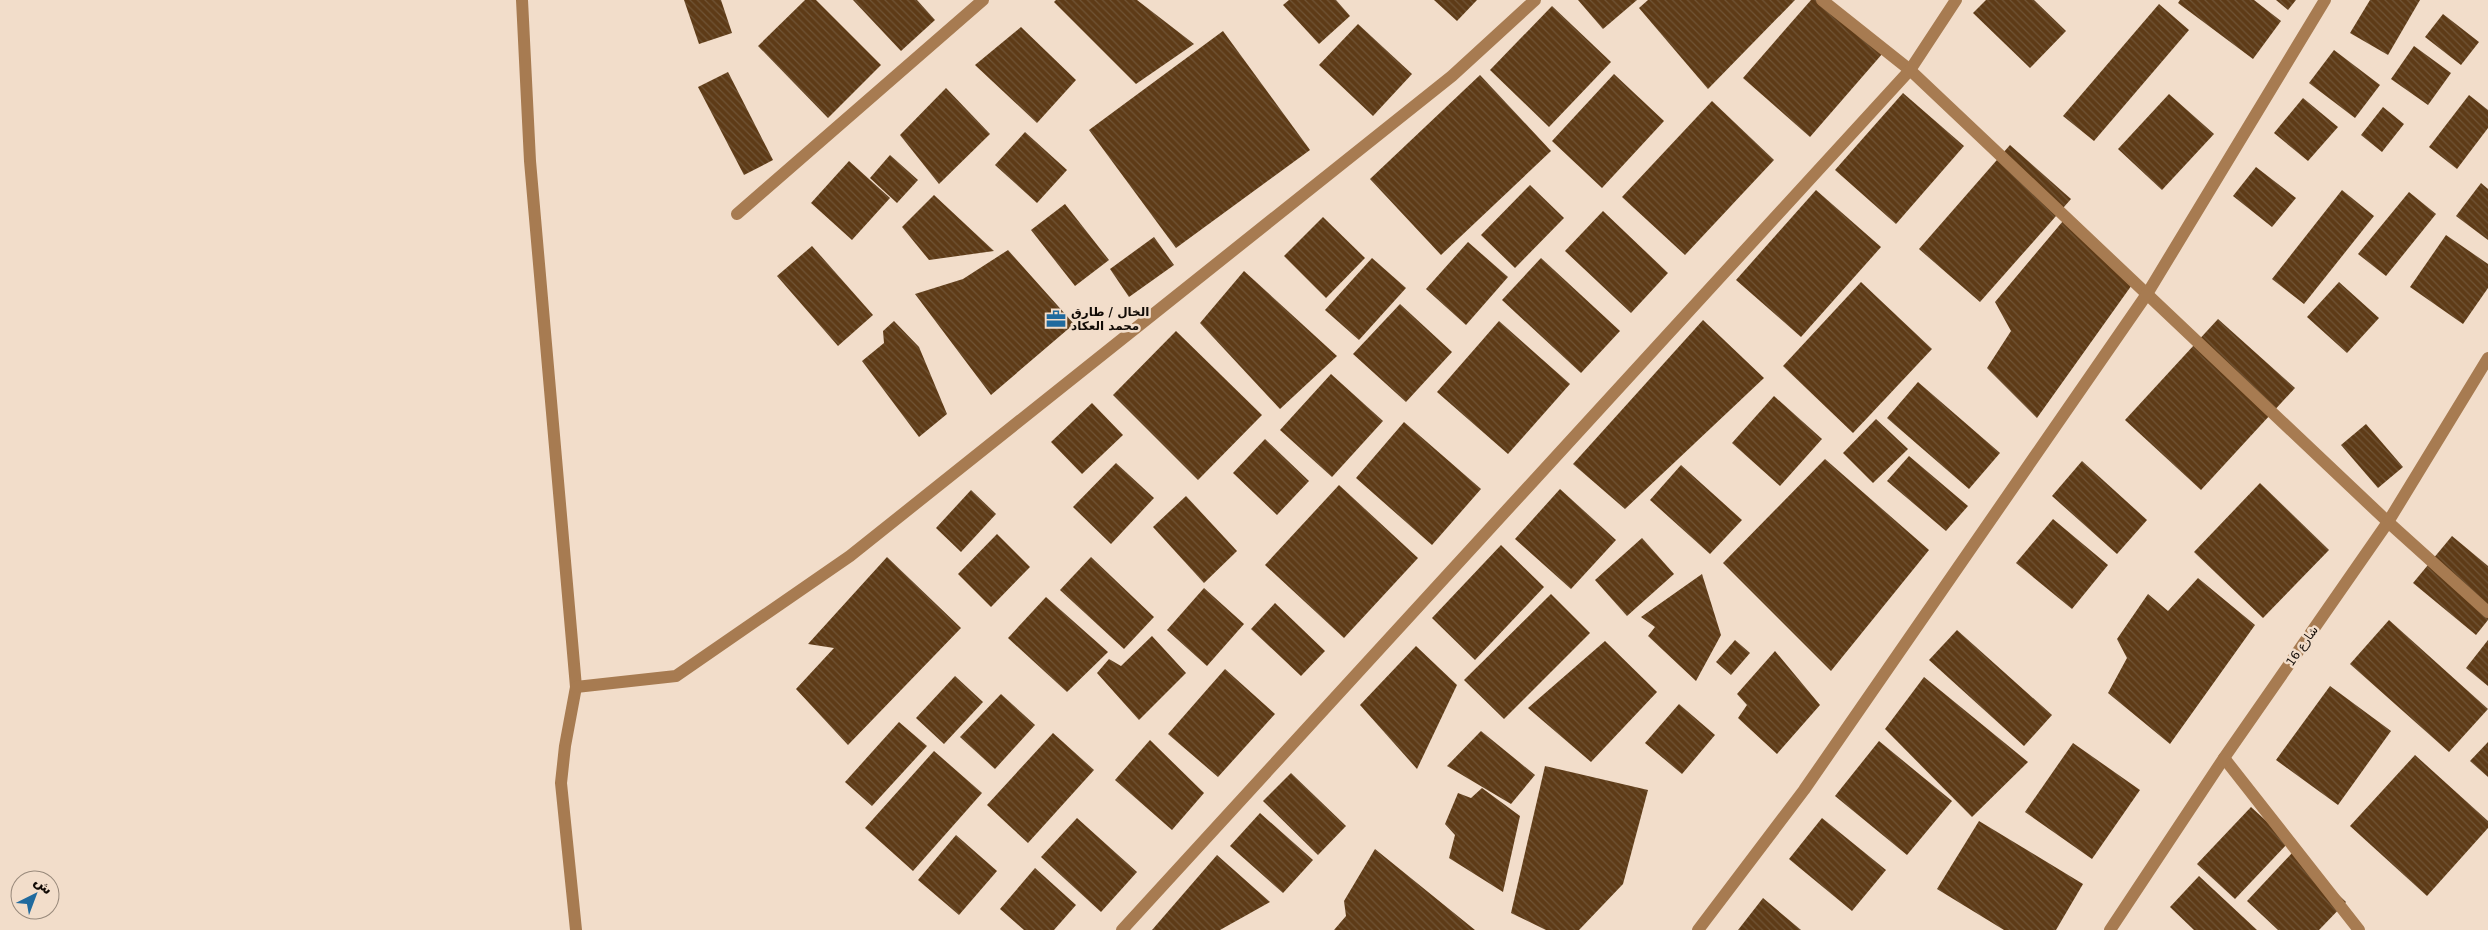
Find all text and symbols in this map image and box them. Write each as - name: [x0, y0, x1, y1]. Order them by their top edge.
- place label: الخال / طارق محمد العكاد: [1071, 305, 1149, 333]
- office icon: الخال / طارق محمد العكاد: [1045, 308, 1067, 330]
- street label: شارع 16: [2283, 623, 2322, 669]
- north arrow: [10, 870, 60, 920]
- text: ش: [31, 873, 56, 898]

